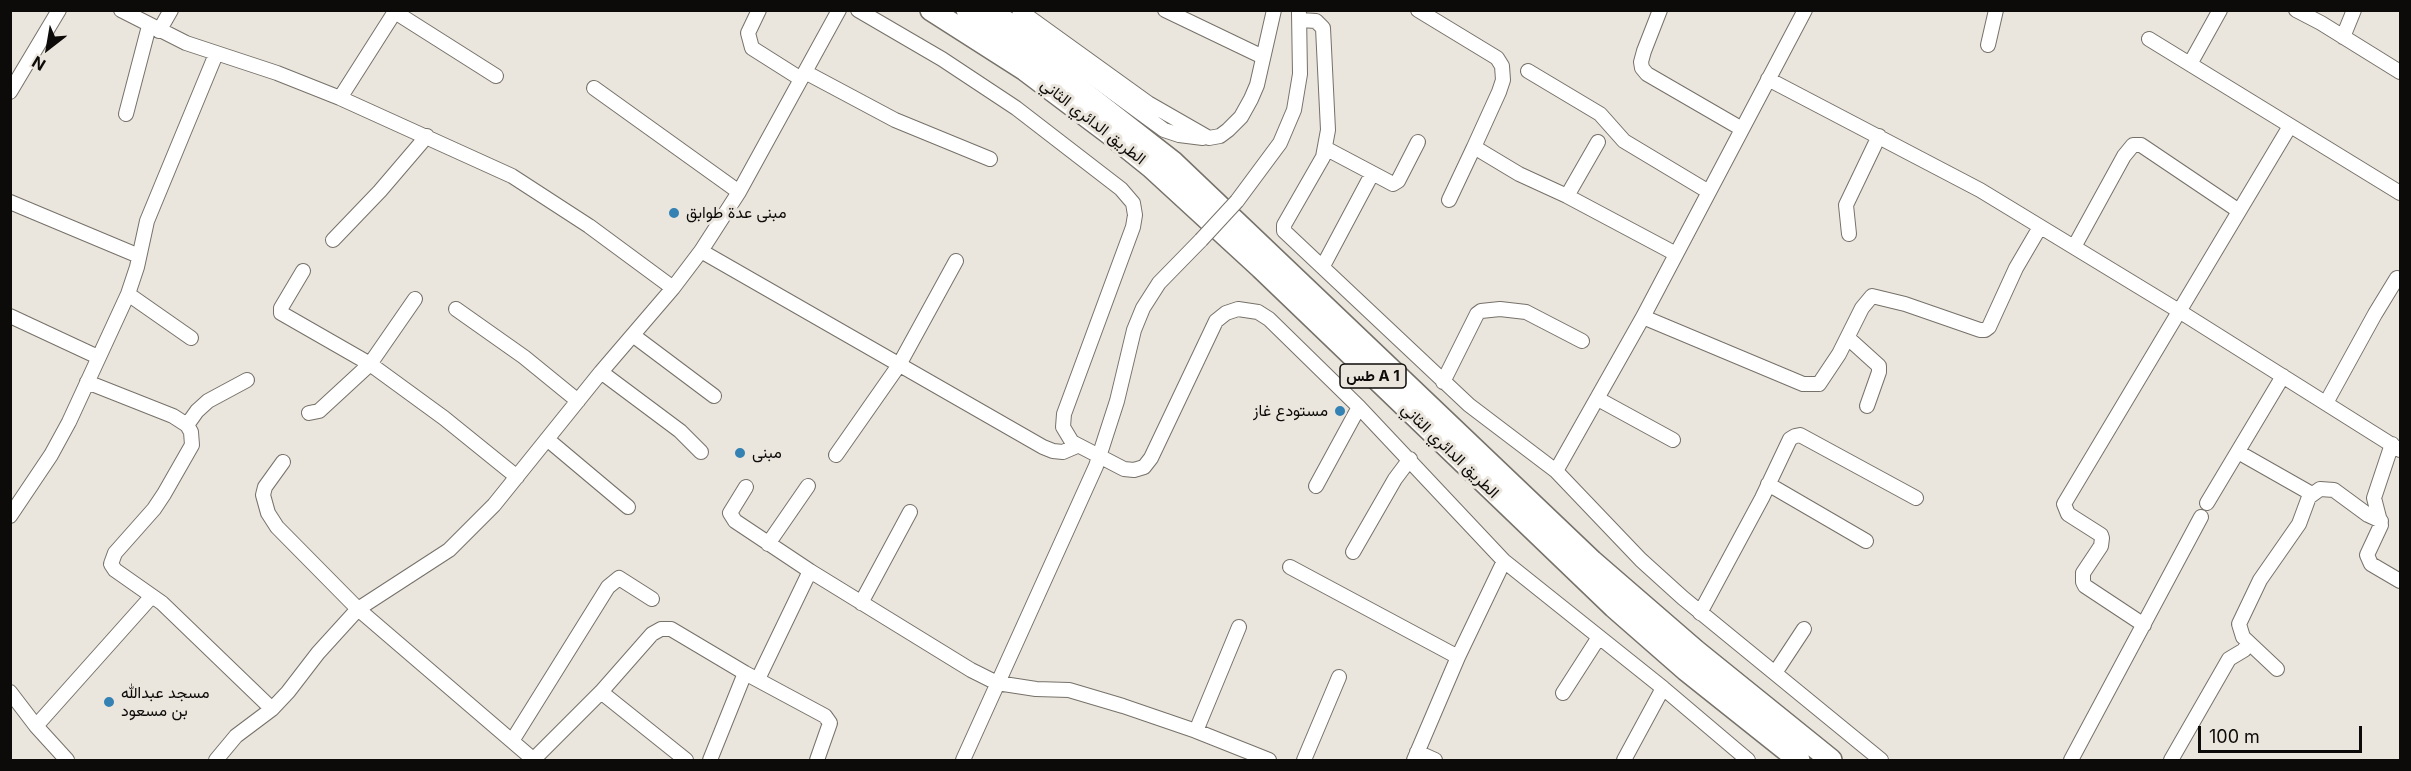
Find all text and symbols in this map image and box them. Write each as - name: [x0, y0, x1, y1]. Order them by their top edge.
- north arrow: [18, 18, 78, 78]
- text: N: [28, 52, 49, 75]
- street label: الطريق الدائري الثاني: [1037, 75, 1149, 169]
- place label: مبنى عدة طوابق: [686, 203, 786, 223]
- marker: مبنى عدة طوابق: [667, 206, 681, 220]
- road number: طس A 1: [1340, 364, 1406, 388]
- street label: الطريق الدائري الثاني: [1397, 400, 1503, 502]
- place label: مستودع غاز: [1253, 401, 1328, 421]
- marker: مستودع غاز: [1333, 404, 1347, 418]
- place label: مبنى: [752, 443, 782, 463]
- marker: مبنى: [733, 446, 747, 460]
- place label: مسجد عبدالله بن مسعود: [121, 683, 209, 721]
- marker: مسجد عبدالله بن مسعود: [102, 695, 116, 709]
- scale bar: [2201, 714, 2364, 752]
- text: 100 m: [2209, 726, 2260, 747]

